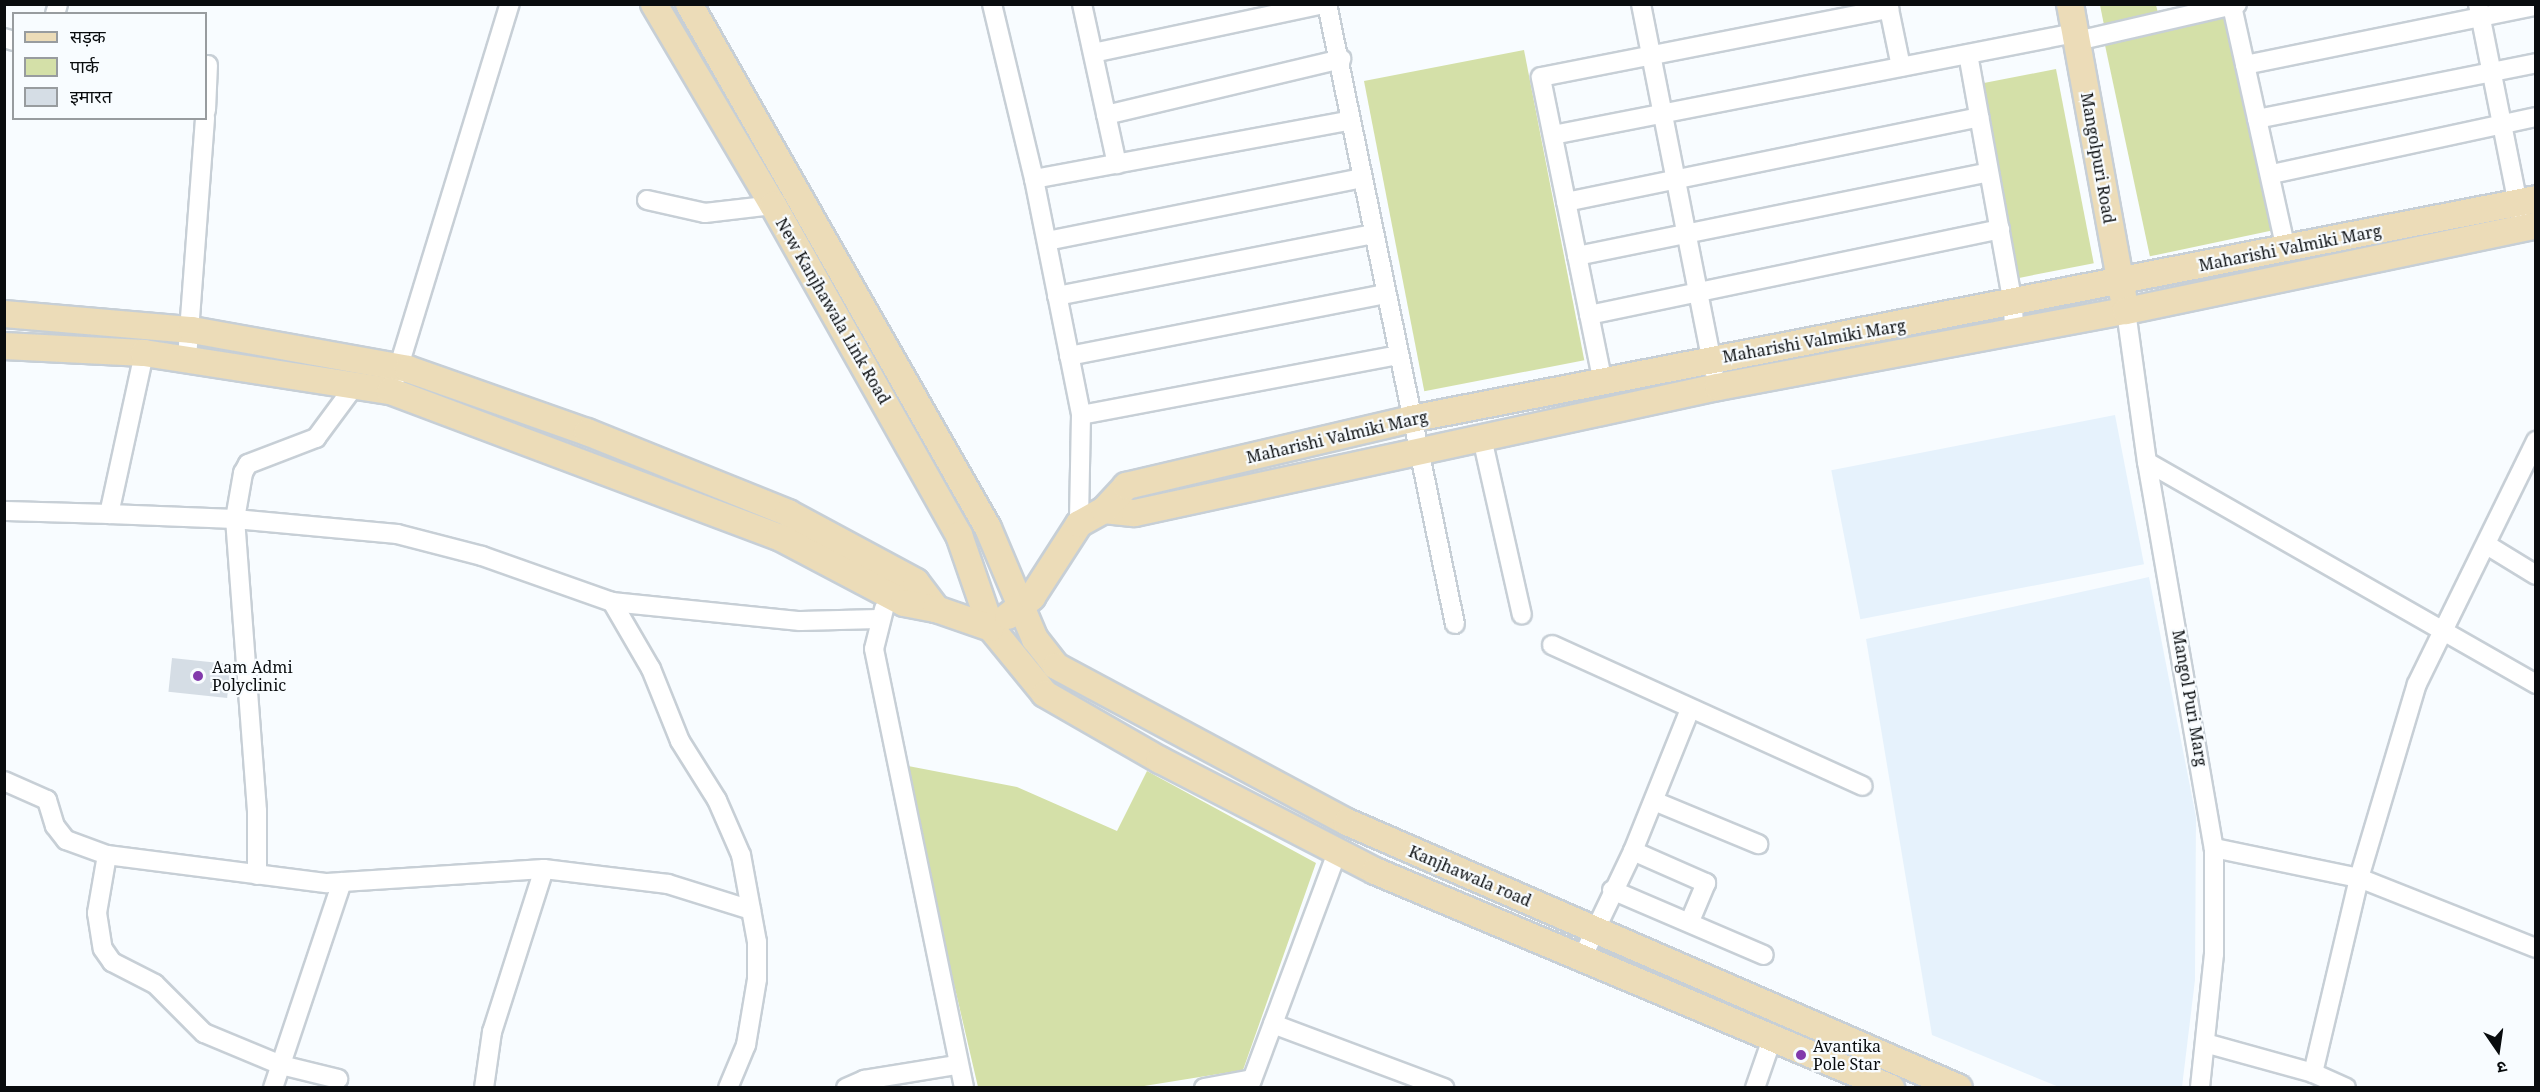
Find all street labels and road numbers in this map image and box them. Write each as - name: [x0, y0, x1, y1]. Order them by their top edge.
- street label: Mangolpuri Road: [2077, 91, 2119, 225]
- street label: New Kanjhawala Link Road: [772, 215, 894, 407]
- street label: Maharishi Valmiki Marg: [2197, 221, 2383, 275]
- street label: Maharishi Valmiki Marg: [1721, 315, 1907, 367]
- street label: Maharishi Valmiki Marg: [1245, 407, 1429, 467]
- street label: Mangol Puri Marg: [2169, 628, 2211, 768]
- street label: Kanjhawala road: [1406, 842, 1534, 910]

